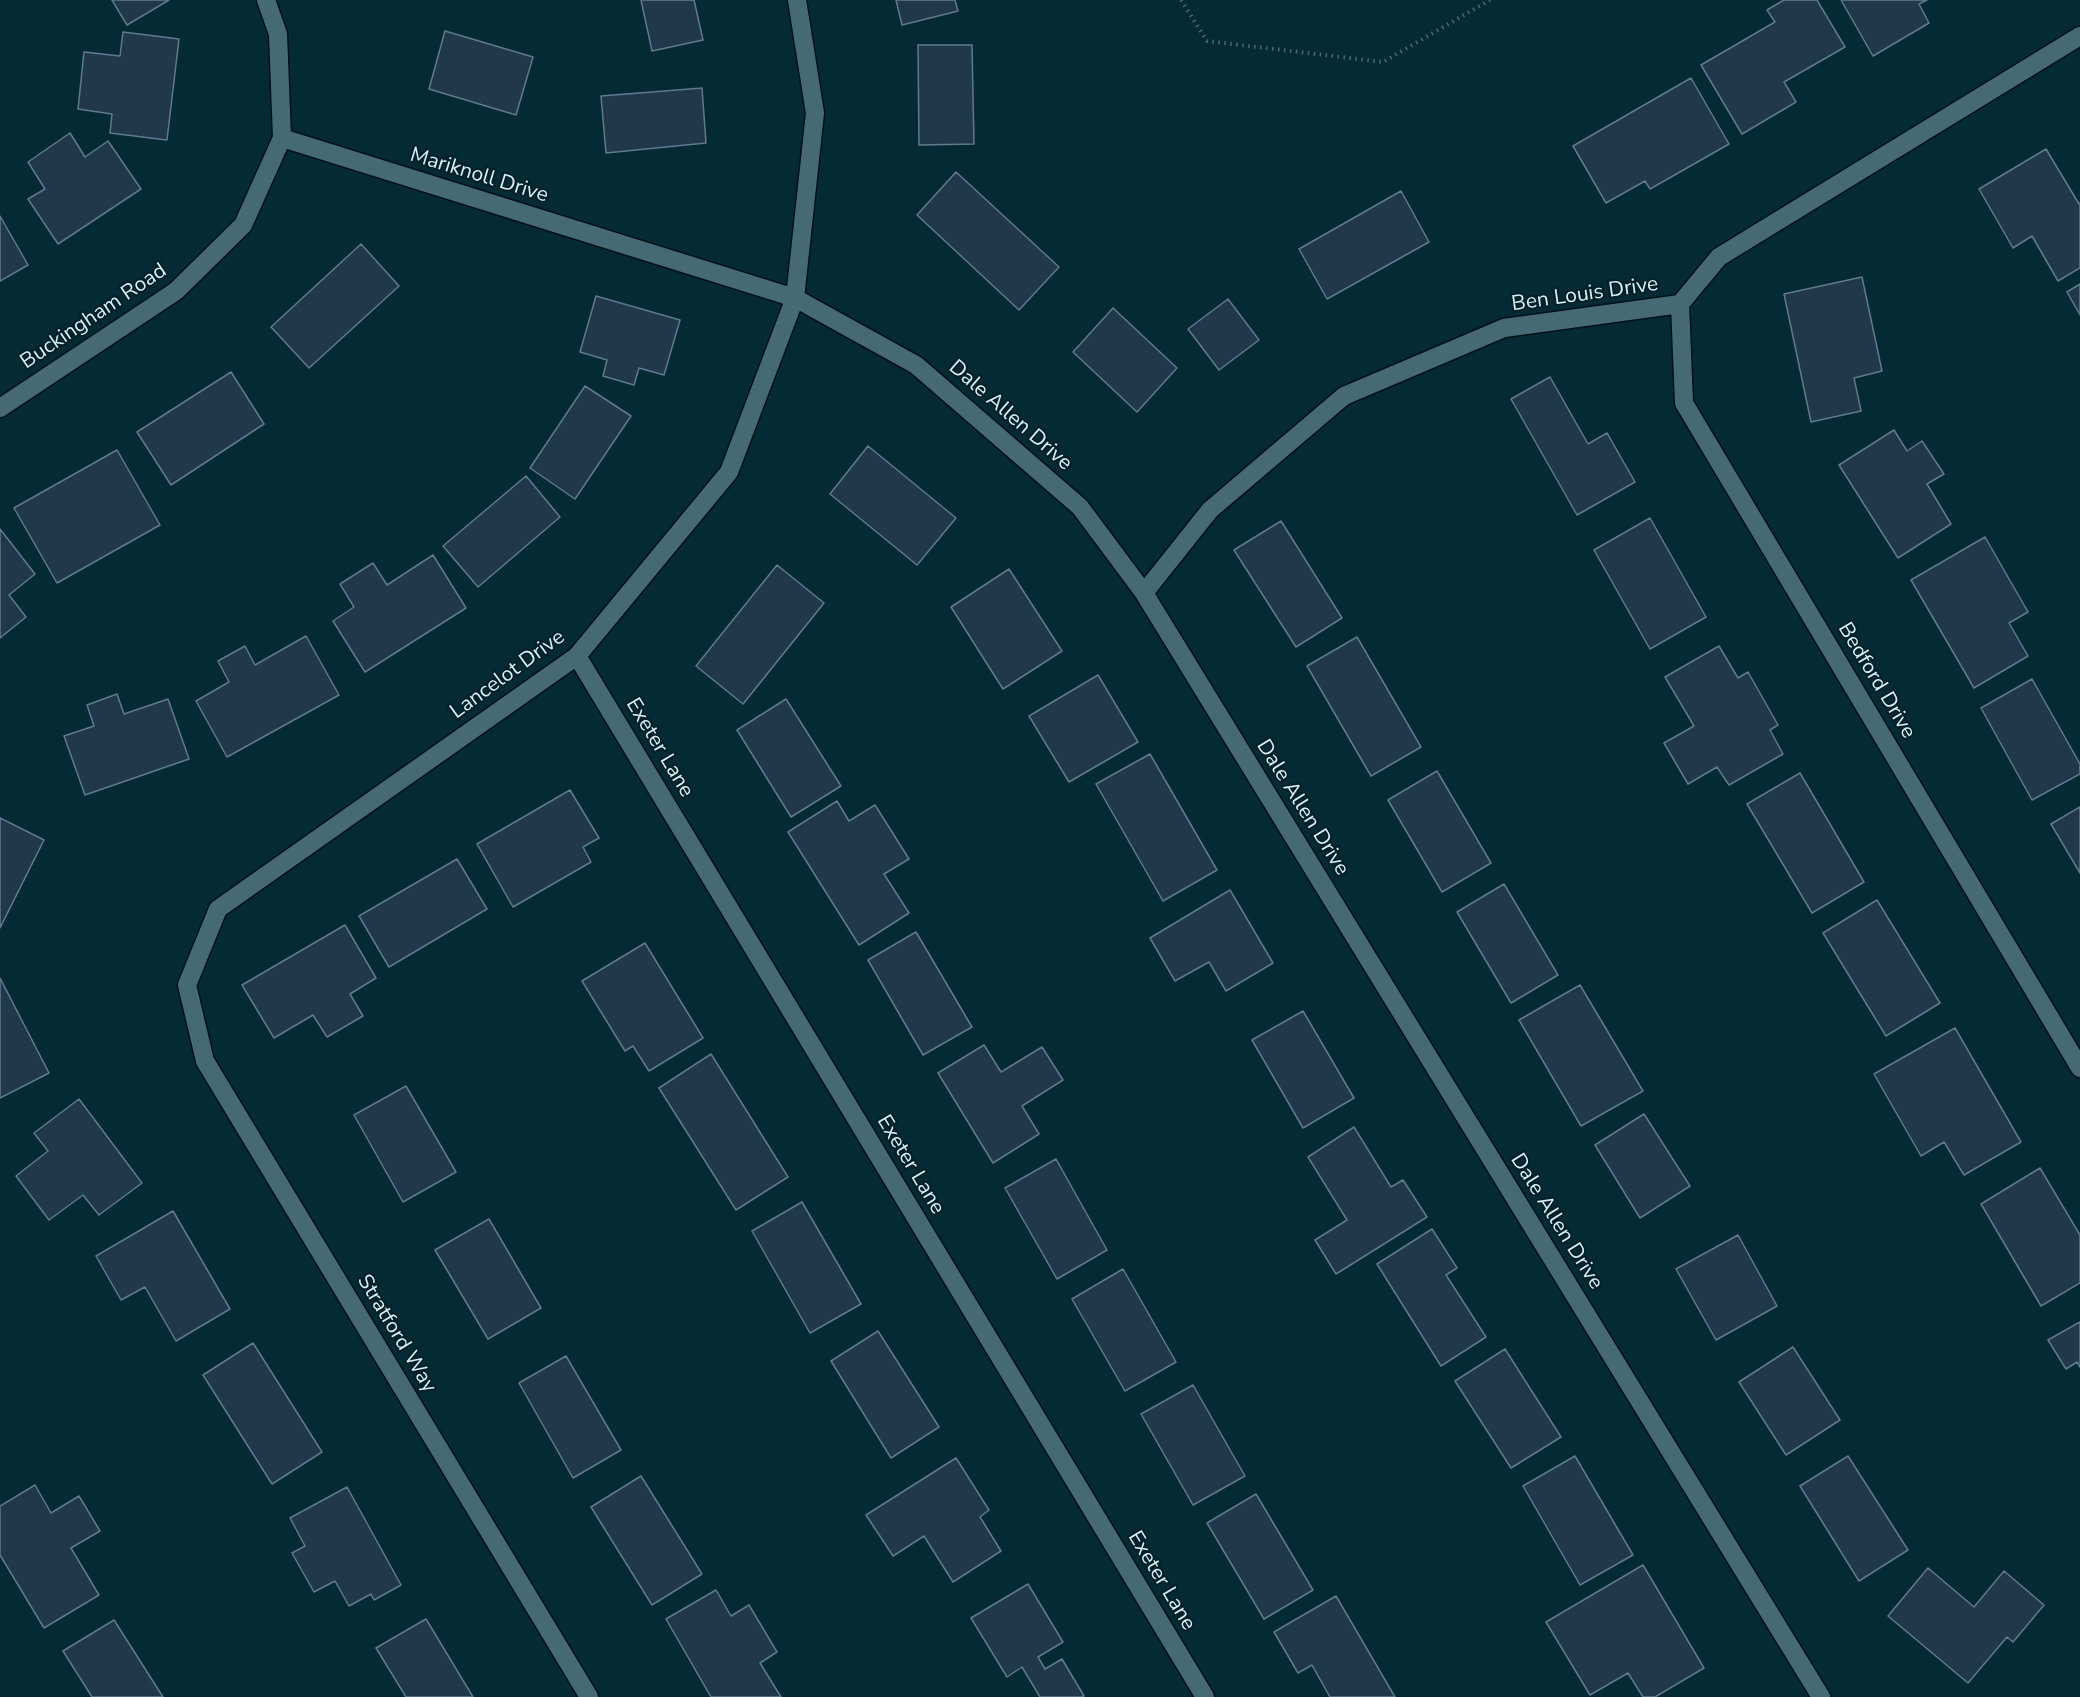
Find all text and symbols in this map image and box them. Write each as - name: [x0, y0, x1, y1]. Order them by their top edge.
- street label: Mariknoll Drive: [407, 143, 551, 209]
- street label: Buckingham Road: [16, 259, 172, 375]
- street label: Ben Louis Drive: [1510, 272, 1660, 318]
- street label: Dale Allen Drive: [943, 356, 1077, 476]
- street label: Bedford Drive: [1832, 618, 1920, 744]
- street label: Lancelot Drive: [446, 625, 570, 725]
- street label: Exeter Lane: [620, 694, 698, 802]
- street label: Dale Allen Drive: [1250, 735, 1354, 881]
- street label: Exeter Lane: [871, 1111, 949, 1219]
- street label: Dale Allen Drive: [1504, 1149, 1608, 1295]
- street label: Stratford Way: [351, 1270, 441, 1398]
- street label: Exeter Lane: [1122, 1527, 1200, 1635]

